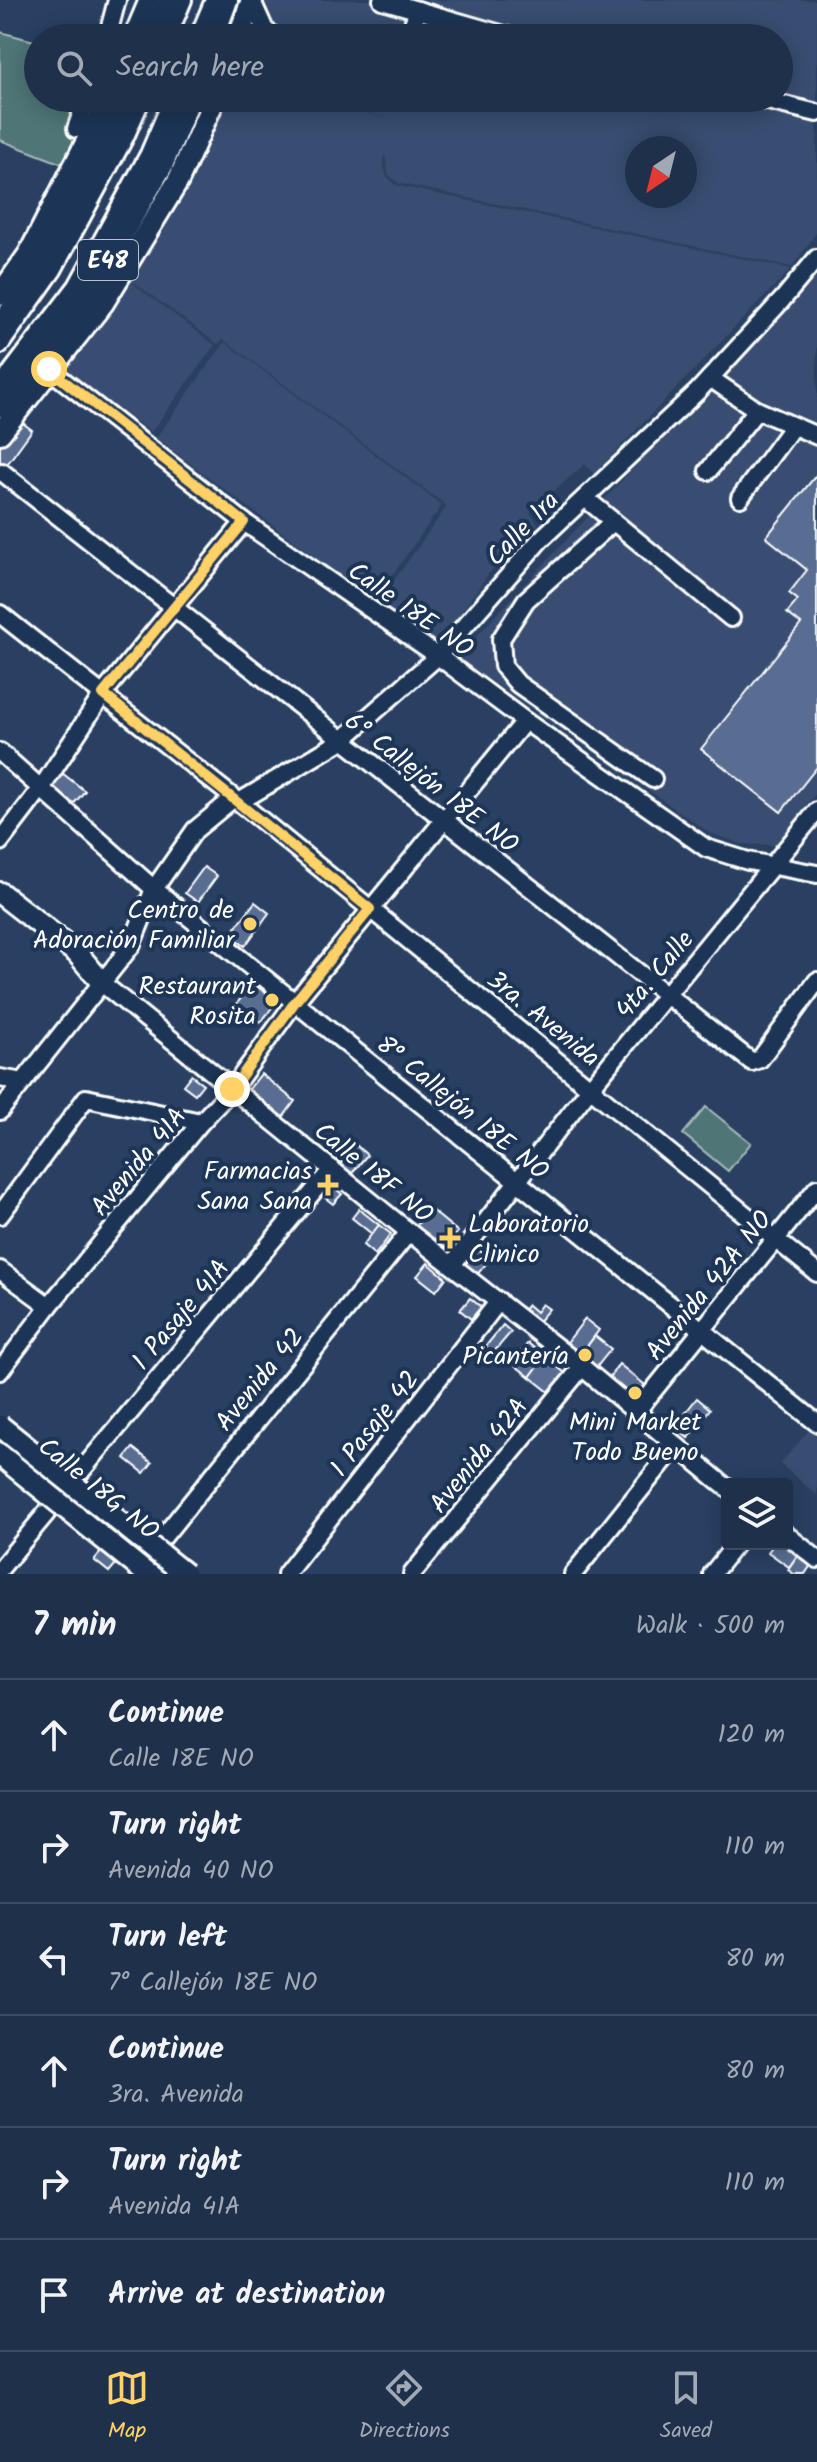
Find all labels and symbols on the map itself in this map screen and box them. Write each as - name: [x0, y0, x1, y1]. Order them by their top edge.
- north arrow: [625, 136, 697, 208]
- road number: E48: [78, 240, 138, 280]
- route start: [31, 351, 67, 387]
- street label: Calle 1ra: [477, 482, 570, 577]
- street label: Calle 18E NO: [338, 552, 482, 670]
- street label: 6° Callejón 18E NO: [334, 702, 527, 865]
- place label: Centro de Adoración Familiar: [33, 890, 235, 962]
- marker: Centro de Adoración Familiar: [241, 915, 259, 933]
- street label: 4ta. Calle: [606, 921, 706, 1029]
- street label: 3ra. Avenida: [477, 960, 609, 1079]
- place label: Restaurant Rosita: [139, 966, 257, 1038]
- marker: Restaurant Rosita: [263, 991, 281, 1009]
- street label: 8° Callejón 18E NO: [366, 1025, 558, 1192]
- route end: [214, 1071, 250, 1107]
- street label: Avenida 41A: [81, 1098, 198, 1227]
- street label: Calle 18F NO: [304, 1112, 442, 1235]
- place label: Farmacias Sana Sana: [197, 1151, 312, 1223]
- marker: Farmacias Sana Sana: [319, 1176, 337, 1194]
- street label: Avenida 42A NO: [636, 1202, 784, 1371]
- place label: Laboratorio Clinico: [468, 1204, 589, 1276]
- marker: Laboratorio Clinico: [439, 1227, 461, 1249]
- street label: 1 Pasaje 41A: [122, 1250, 241, 1381]
- street label: Avenida 42: [205, 1319, 316, 1441]
- place label: Picantería: [462, 1336, 569, 1378]
- marker: Picantería: [576, 1346, 594, 1364]
- street label: 1 Pasaje 42: [320, 1362, 431, 1487]
- marker: Mini Market Todo Bueno: [626, 1384, 644, 1402]
- street label: Avenida 42A: [419, 1389, 540, 1524]
- place label: Mini Market Todo Bueno: [569, 1402, 702, 1474]
- street label: Calle 18G NO: [28, 1427, 168, 1552]

